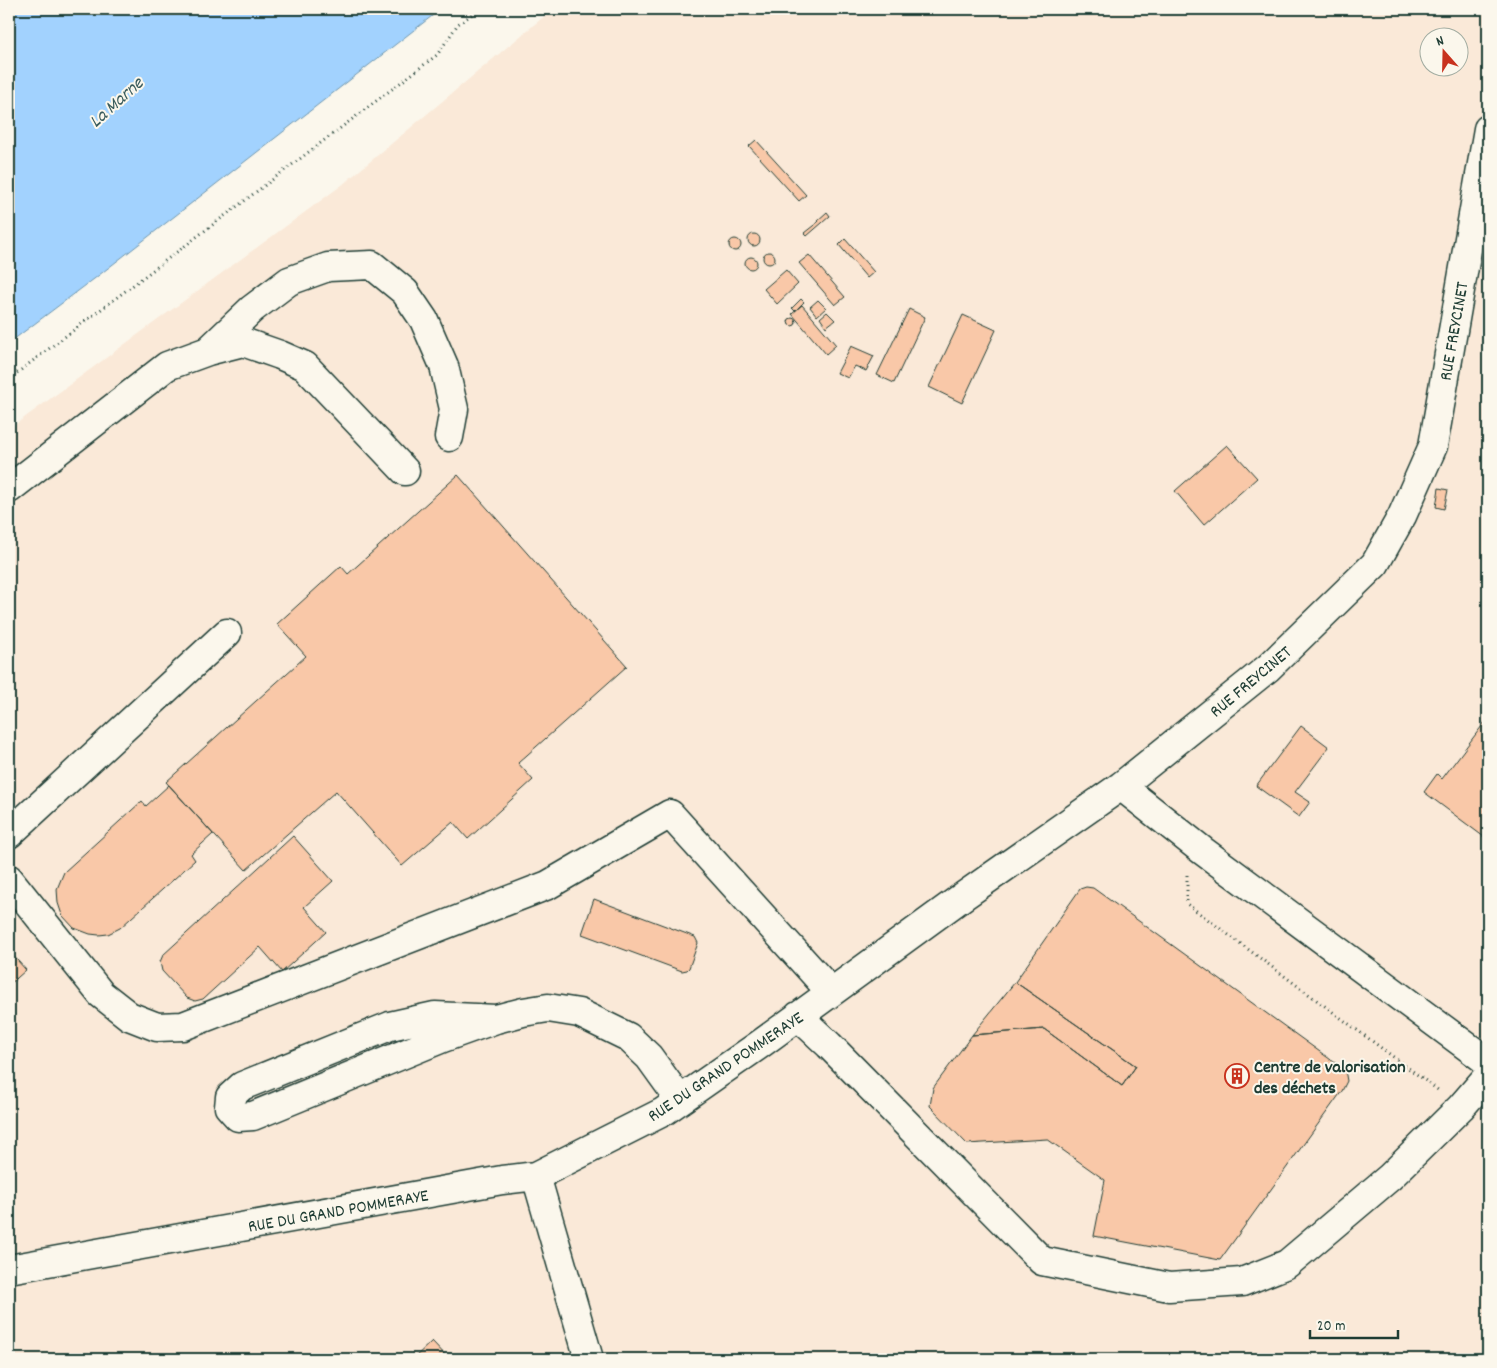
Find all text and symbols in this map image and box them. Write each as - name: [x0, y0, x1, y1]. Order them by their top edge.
- north arrow: [1420, 28, 1470, 78]
- text: N: [1434, 31, 1447, 52]
- water label: La Marne: [84, 71, 152, 135]
- street label: RUE FREYCINET: [1434, 280, 1476, 383]
- street label: RUE FREYCINET: [1205, 641, 1298, 725]
- street label: RUE DU GRAND POMMERAYE: [644, 1007, 809, 1130]
- place label: Centre de valorisation des déchets: [1254, 1056, 1405, 1102]
- building icon: Centre de valorisation des déchets: [1224, 1063, 1250, 1089]
- street label: RUE DU GRAND POMMERAYE: [246, 1184, 431, 1241]
- scale bar: [1310, 1308, 1397, 1340]
- text: 20 m: [1317, 1316, 1345, 1338]

